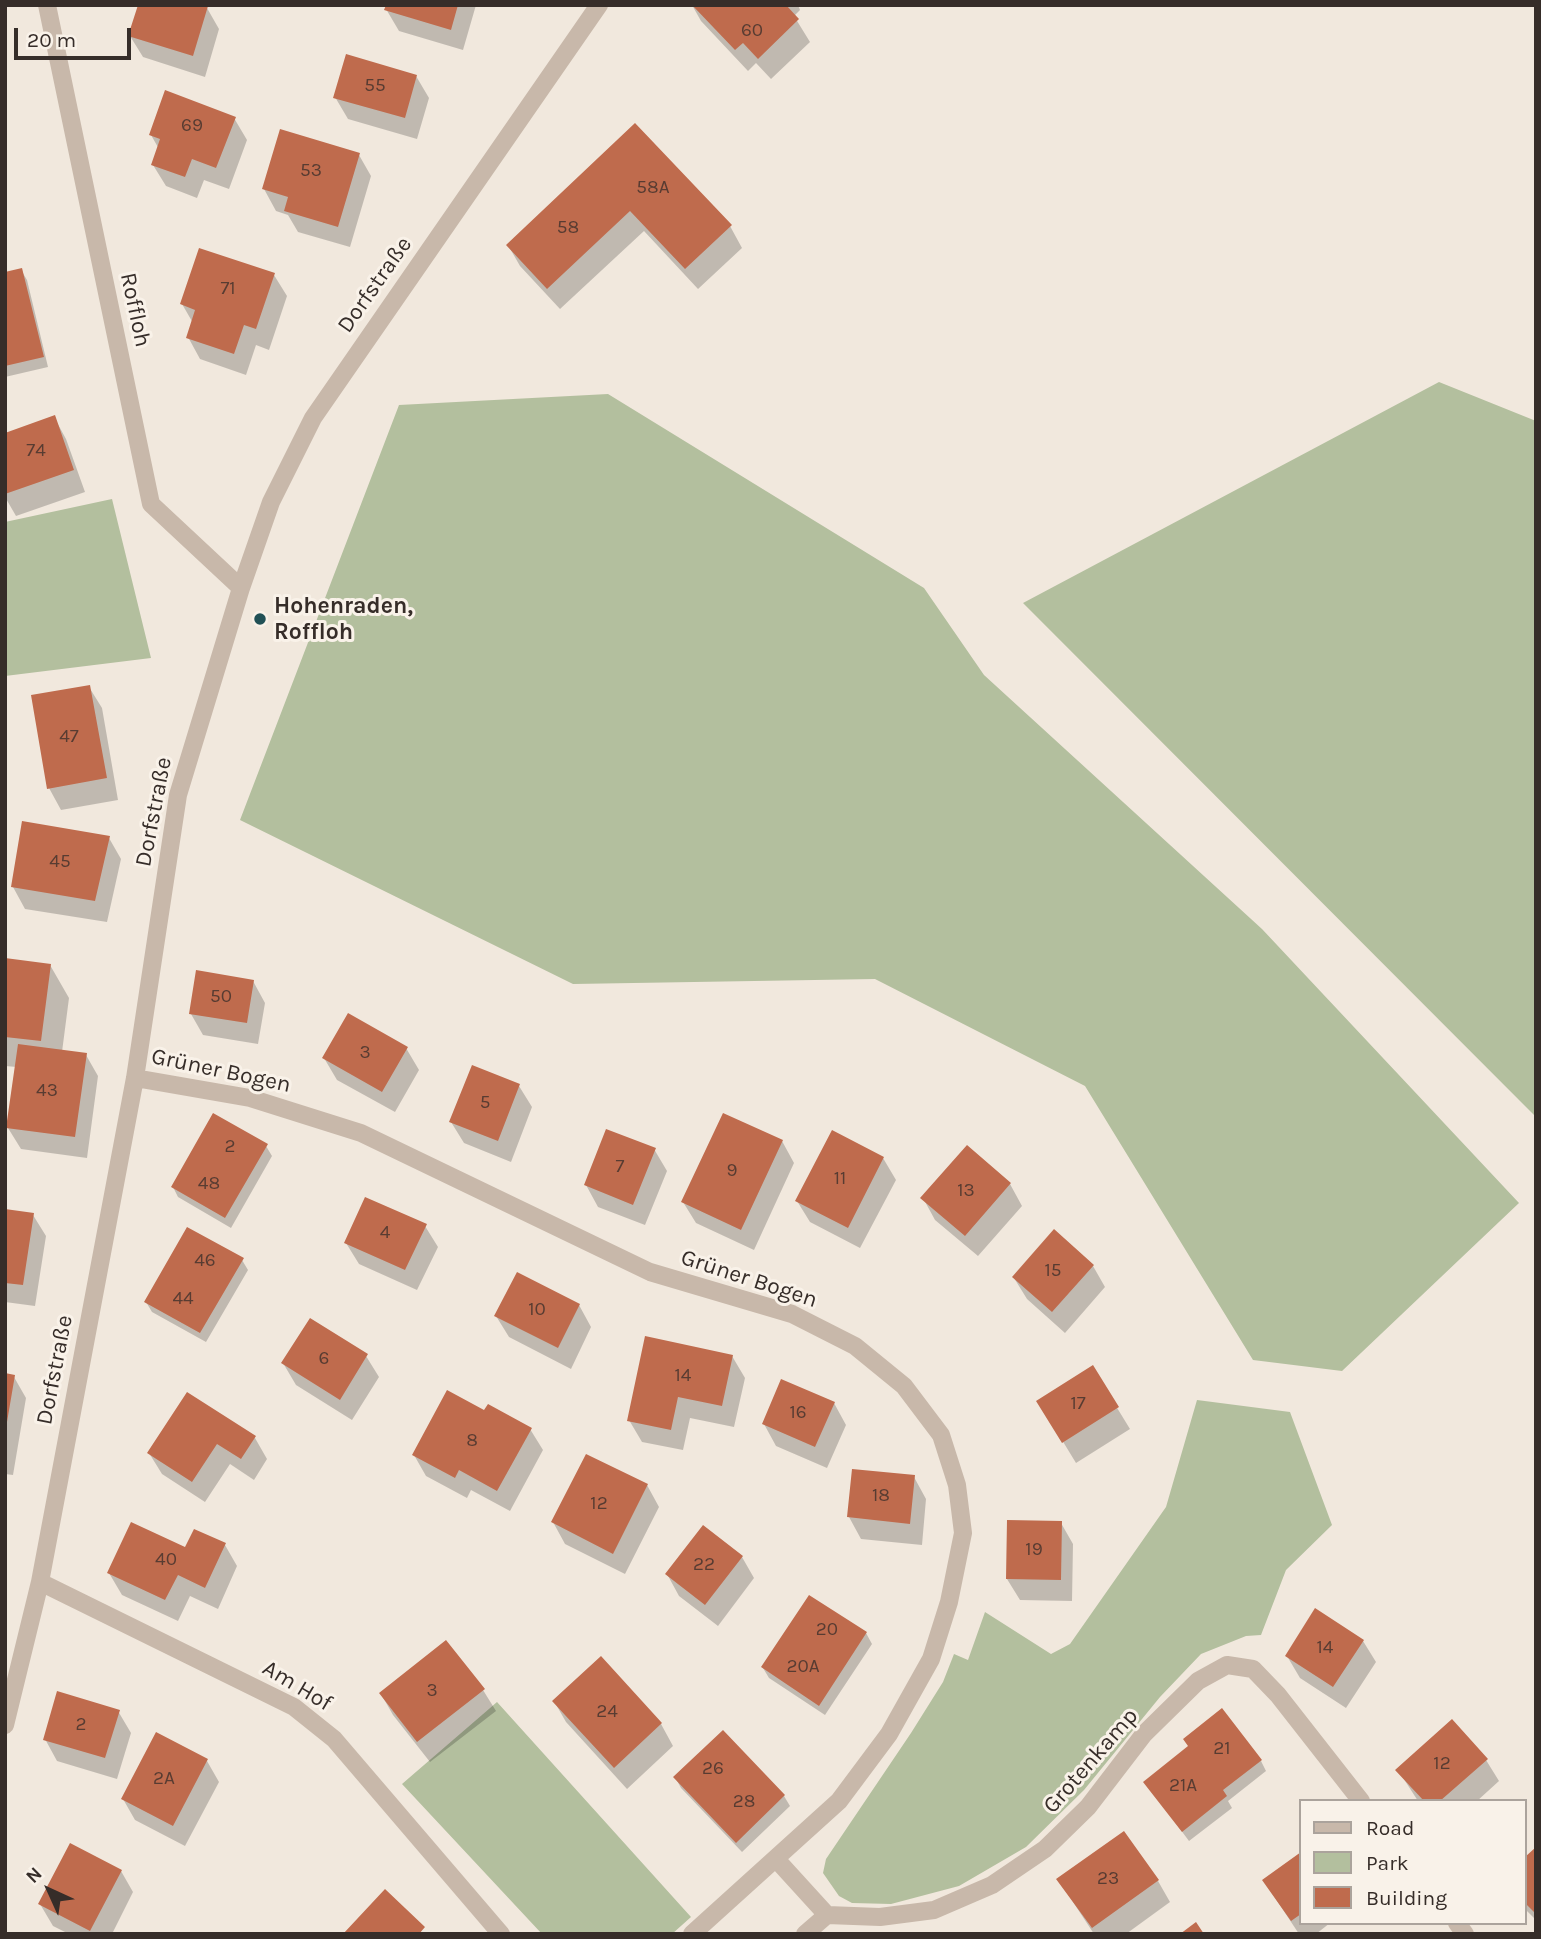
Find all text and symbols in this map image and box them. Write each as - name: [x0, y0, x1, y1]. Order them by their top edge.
- scale bar: [18, 14, 135, 58]
- house number: 60: [741, 20, 763, 42]
- text: 20 m: [27, 28, 76, 52]
- house number: 55: [364, 75, 386, 97]
- house number: 69: [181, 115, 203, 137]
- house number: 53: [300, 160, 322, 182]
- house number: 58A: [636, 177, 670, 199]
- house number: 58: [557, 217, 579, 239]
- street label: Dorfstraße: [332, 232, 418, 338]
- street label: Roffloh: [114, 270, 156, 350]
- house number: 71: [220, 278, 236, 300]
- house number: 74: [26, 440, 46, 462]
- place label: Hohenraden, Roffloh: [274, 592, 413, 646]
- marker: Hohenraden, Roffloh: [252, 611, 268, 627]
- house number: 47: [59, 726, 79, 748]
- street label: Dorfstraße: [130, 755, 178, 869]
- house number: 45: [49, 851, 71, 873]
- house number: 50: [210, 986, 232, 1008]
- house number: 3: [359, 1042, 371, 1064]
- street label: Grüner Bogen: [149, 1043, 293, 1099]
- house number: 43: [36, 1080, 58, 1102]
- house number: 5: [480, 1092, 490, 1114]
- house number: 2: [224, 1136, 236, 1158]
- house number: 7: [616, 1156, 624, 1178]
- house number: 9: [726, 1160, 738, 1182]
- house number: 11: [834, 1168, 846, 1190]
- house number: 48: [198, 1173, 220, 1195]
- house number: 13: [957, 1180, 975, 1202]
- house number: 4: [380, 1222, 390, 1244]
- street label: Grüner Bogen: [677, 1244, 821, 1314]
- house number: 46: [194, 1250, 216, 1272]
- house number: 15: [1044, 1260, 1062, 1282]
- house number: 44: [172, 1288, 194, 1310]
- house number: 10: [528, 1299, 546, 1321]
- street label: Dorfstraße: [31, 1313, 79, 1427]
- house number: 6: [319, 1348, 329, 1370]
- house number: 14: [675, 1365, 691, 1387]
- house number: 17: [1070, 1393, 1086, 1415]
- house number: 16: [789, 1402, 807, 1424]
- house number: 8: [466, 1430, 478, 1452]
- house number: 18: [872, 1485, 890, 1507]
- house number: 12: [590, 1493, 608, 1515]
- house number: 19: [1025, 1539, 1043, 1561]
- house number: 40: [155, 1549, 177, 1571]
- house number: 22: [693, 1554, 715, 1576]
- house number: 20: [816, 1619, 838, 1641]
- house number: 14: [1317, 1637, 1333, 1659]
- street label: Am Hof: [257, 1655, 337, 1717]
- house number: 20A: [786, 1656, 820, 1678]
- house number: 3: [426, 1680, 438, 1702]
- house number: 24: [596, 1701, 618, 1723]
- street label: Grotenkamp: [1038, 1703, 1144, 1819]
- house number: 2: [75, 1714, 87, 1736]
- house number: 21: [1213, 1738, 1231, 1760]
- house number: 12: [1433, 1753, 1451, 1775]
- house number: 26: [702, 1758, 724, 1780]
- house number: 2A: [153, 1768, 175, 1790]
- house number: 21A: [1169, 1775, 1197, 1797]
- house number: 28: [733, 1791, 755, 1813]
- legend: [1300, 1799, 1527, 1925]
- text: Road: [1366, 1816, 1414, 1840]
- text: Park: [1366, 1851, 1409, 1875]
- north arrow: [14, 1855, 84, 1925]
- text: N: [22, 1863, 47, 1888]
- house number: 23: [1097, 1868, 1119, 1890]
- text: Building: [1366, 1886, 1447, 1910]

